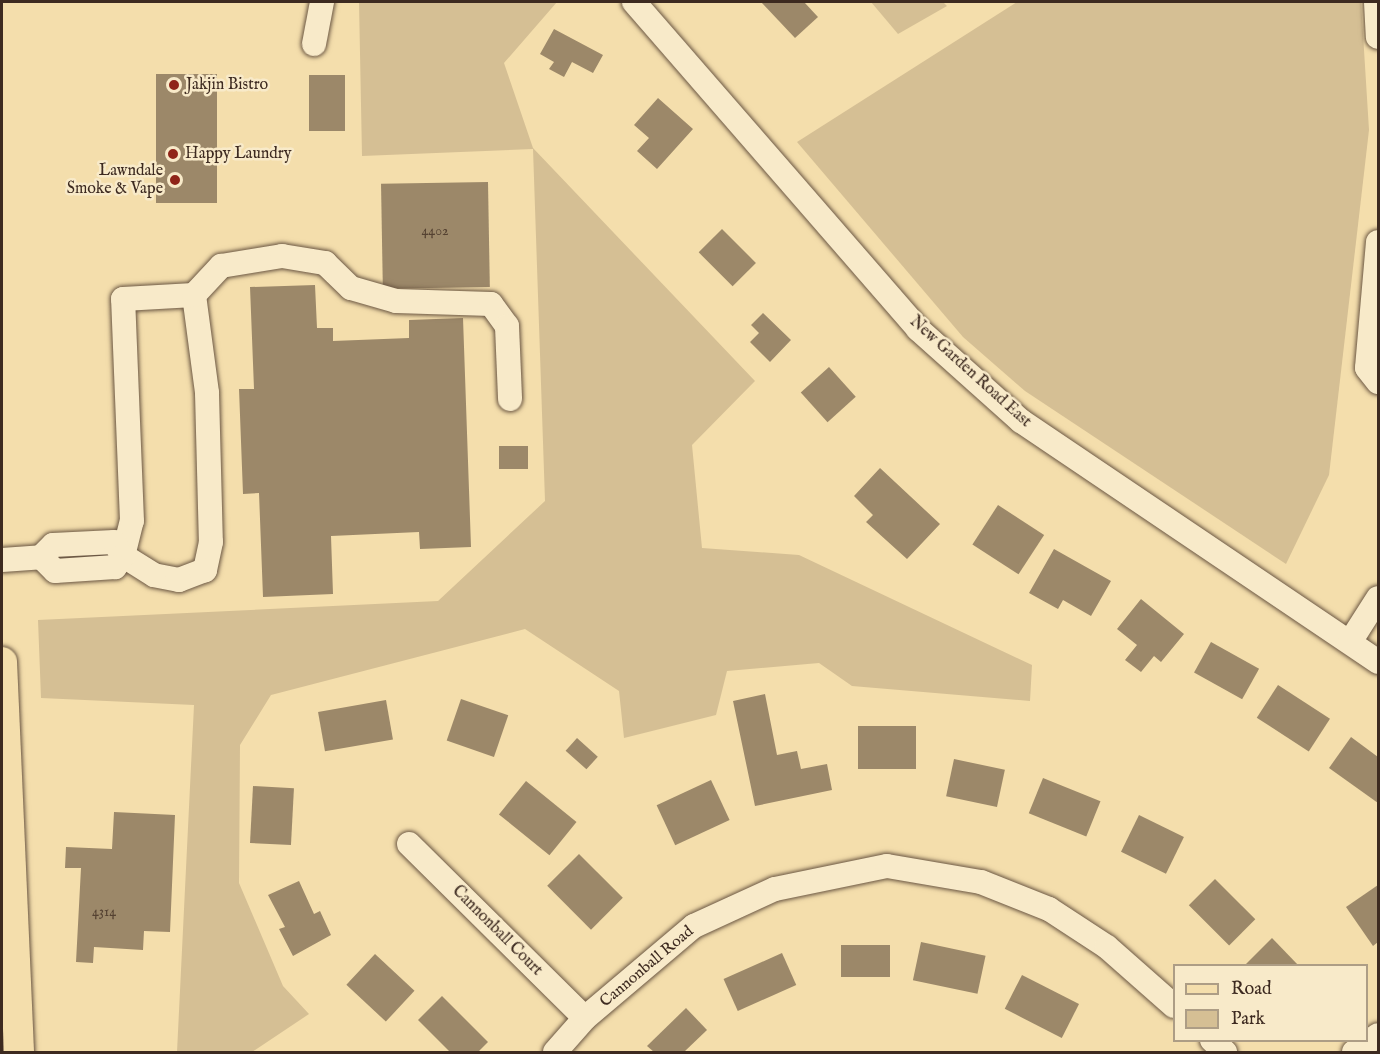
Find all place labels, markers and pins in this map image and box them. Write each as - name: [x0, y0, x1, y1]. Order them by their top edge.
- place label: Jakjin Bistro: [186, 75, 268, 95]
- marker: Jakjin Bistro: [167, 78, 181, 92]
- place label: Happy Laundry: [185, 144, 292, 164]
- marker: Happy Laundry: [166, 147, 180, 161]
- place label: Lawndale Smoke & Vape: [67, 161, 163, 199]
- marker: Lawndale Smoke & Vape: [168, 173, 182, 187]

